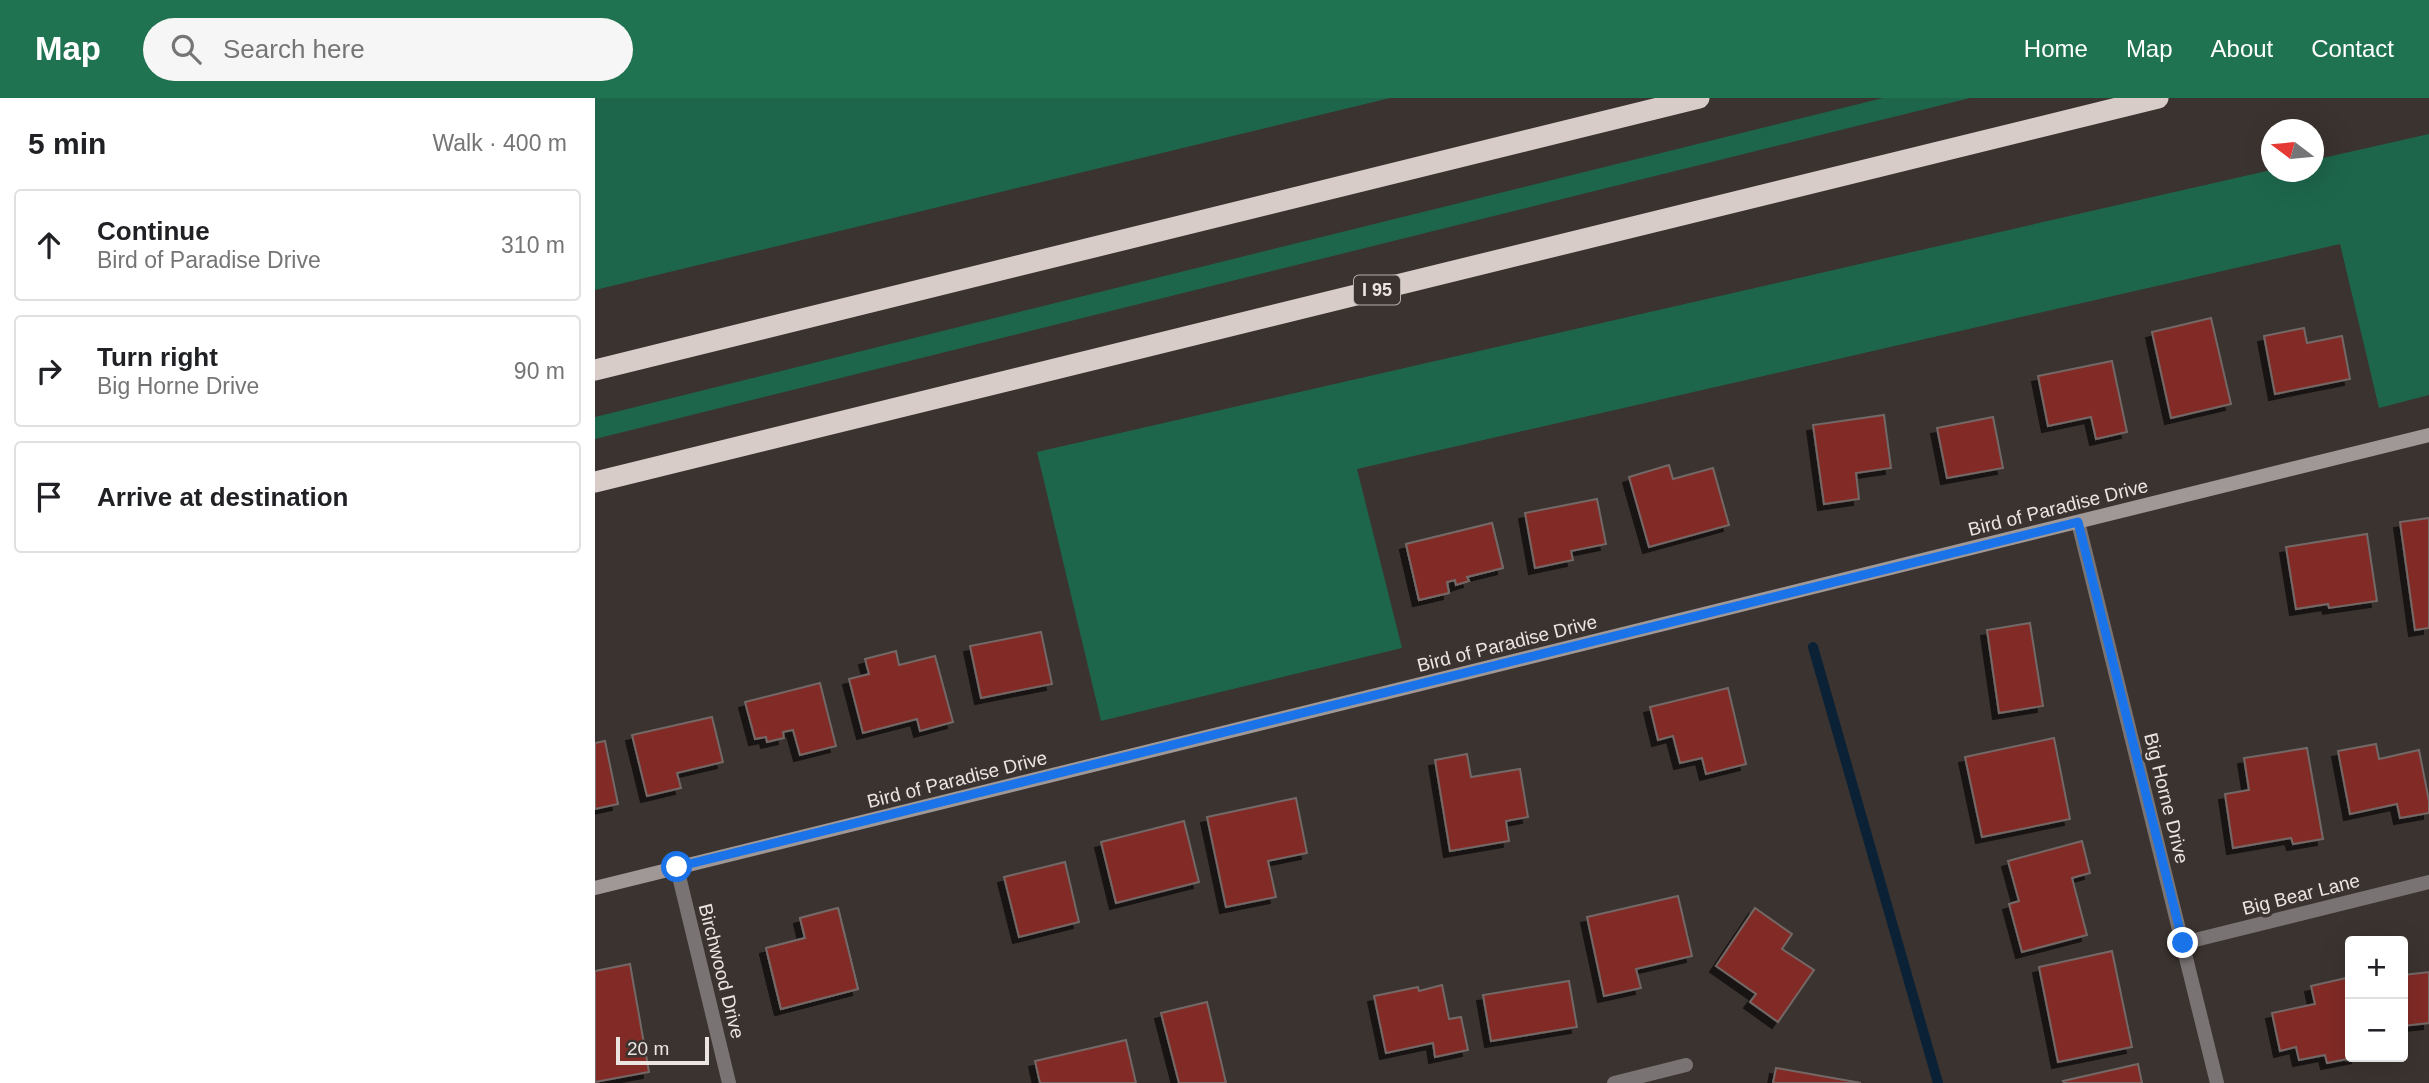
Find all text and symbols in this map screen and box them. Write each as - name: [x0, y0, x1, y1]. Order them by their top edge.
- search box: [143, 18, 633, 81]
- text: Map: [35, 30, 101, 67]
- icon: search: [167, 30, 205, 68]
- text: Search here: [223, 34, 365, 64]
- text: Home: [2024, 35, 2088, 62]
- text: Map: [2126, 35, 2173, 62]
- text: About: [2211, 35, 2273, 62]
- text: Contact: [2311, 35, 2394, 62]
- north arrow: [2261, 119, 2324, 182]
- text: 5 min: [28, 127, 106, 160]
- text: Walk · 400 m: [432, 130, 567, 156]
- text: Continue: [97, 216, 210, 246]
- icon: ahead: [30, 226, 68, 264]
- text: 310 m: [501, 232, 565, 258]
- text: Bird of Paradise Drive: [97, 247, 321, 273]
- road number: I 95: [1354, 275, 1400, 304]
- text: Turn right: [97, 342, 218, 372]
- icon: right: [30, 352, 68, 390]
- text: 90 m: [514, 358, 565, 384]
- text: Big Horne Drive: [97, 373, 259, 399]
- street label: Bird of Paradise Drive: [1966, 475, 2150, 540]
- icon: arrive: [30, 478, 68, 516]
- text: Arrive at destination: [97, 482, 348, 512]
- street label: Bird of Paradise Drive: [1415, 611, 1599, 676]
- street label: Big Horne Drive: [2140, 731, 2193, 866]
- street label: Bird of Paradise Drive: [865, 747, 1049, 812]
- route start: [661, 851, 692, 882]
- street label: Big Bear Lane: [2240, 870, 2362, 919]
- street label: Birchwood Drive: [695, 901, 748, 1041]
- route end: [2167, 927, 2198, 958]
- map controls: [2345, 936, 2408, 1062]
- button: +: [2345, 936, 2408, 999]
- button: −: [2345, 999, 2408, 1062]
- scale bar: [616, 1034, 709, 1066]
- text: 20 m: [627, 1038, 669, 1059]

